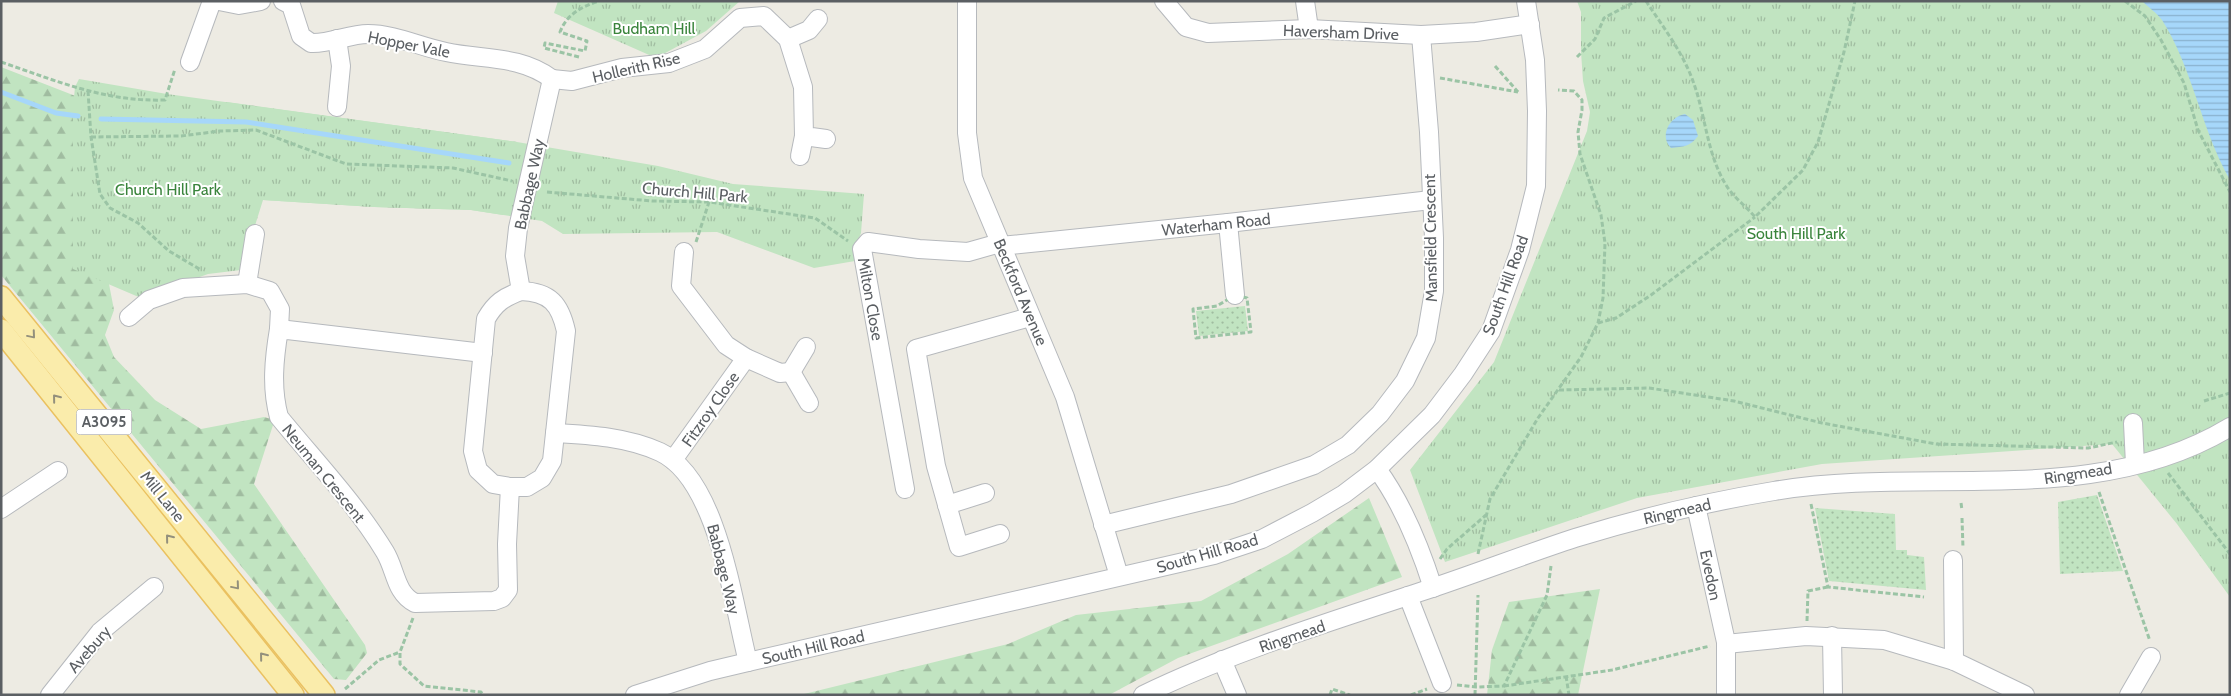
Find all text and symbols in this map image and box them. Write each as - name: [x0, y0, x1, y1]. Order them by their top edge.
- park label: Budham Hill: [613, 19, 696, 38]
- street label: Haversham Drive: [1283, 21, 1399, 44]
- street label: Hopper Vale: [366, 27, 452, 62]
- street label: Hollerith Rise: [590, 48, 682, 87]
- street label: Babbage Way: [511, 137, 548, 231]
- street label: Mansfield Crescent: [1420, 173, 1441, 302]
- street label: Church Hill Park: [641, 178, 749, 207]
- park label: Church Hill Park: [115, 180, 222, 199]
- street label: Waterham Road: [1161, 209, 1271, 240]
- park label: South Hill Park: [1747, 224, 1846, 243]
- street label: South Hill Road: [1479, 233, 1532, 338]
- street label: Beckford Avenue: [989, 236, 1052, 348]
- street label: Milton Close: [854, 256, 887, 342]
- one-way arrow: [27, 329, 36, 338]
- street label: Fitzroy Close: [678, 368, 743, 450]
- one-way arrow: [53, 394, 62, 403]
- road number: A3095: [76, 410, 132, 434]
- street label: Neuman Crescent: [278, 420, 369, 527]
- street label: Ringmead: [2043, 459, 2113, 488]
- street label: Mill Lane: [136, 467, 189, 526]
- street label: Ringmead: [1642, 495, 1713, 528]
- street label: Babbage Way: [703, 522, 744, 616]
- street label: South Hill Road: [1154, 530, 1260, 577]
- one-way arrow: [166, 535, 174, 544]
- street label: Evedon: [1696, 548, 1725, 602]
- one-way arrow: [230, 580, 239, 589]
- street label: Ringmead: [1257, 616, 1328, 657]
- street label: Avebury: [64, 622, 115, 677]
- street label: South Hill Road: [760, 626, 866, 669]
- one-way arrow: [260, 652, 269, 662]

